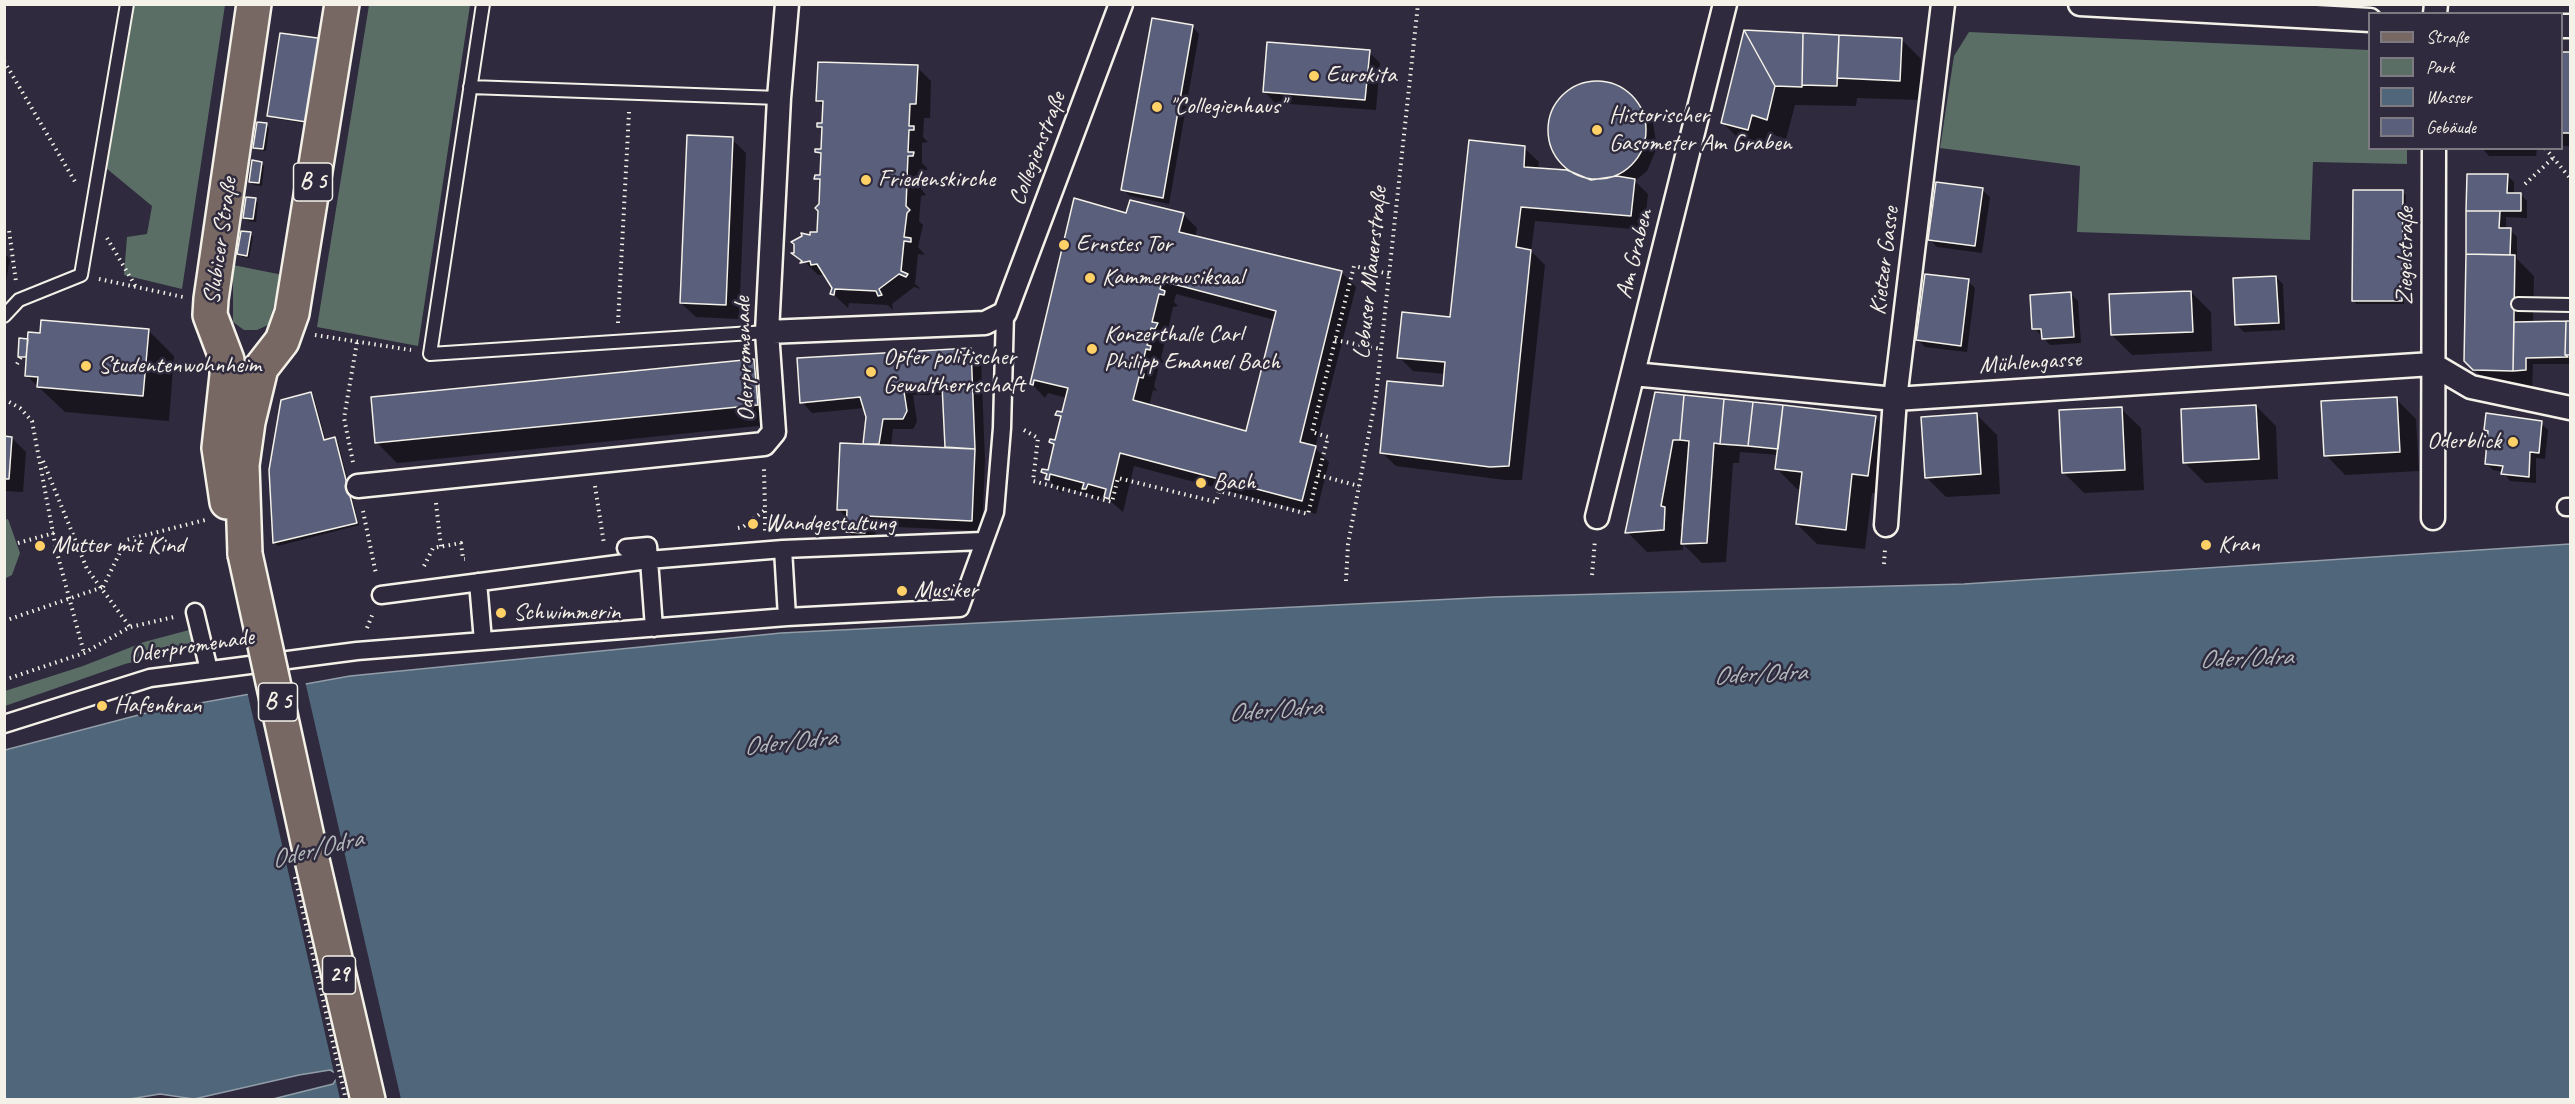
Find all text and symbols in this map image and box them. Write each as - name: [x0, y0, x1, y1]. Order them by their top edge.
- legend: [2368, 12, 2563, 150]
- text: Straße: [2426, 26, 2468, 48]
- text: Park: [2426, 56, 2455, 78]
- place label: Eurokita: [1326, 62, 1396, 90]
- marker: Eurokita: [1307, 69, 1321, 83]
- text: Wasser: [2426, 86, 2471, 108]
- street label: Collegienstraße: [1003, 88, 1073, 210]
- place label: "Collegienhaus": [1169, 93, 1285, 121]
- marker: "Collegienhaus": [1150, 100, 1164, 114]
- place label: Historischer Gasometer Am Graben: [1609, 102, 1792, 158]
- text: Gebäude: [2426, 116, 2476, 138]
- marker: Historischer Gasometer Am Graben: [1590, 123, 1604, 137]
- road number: B 5: [294, 163, 332, 201]
- place label: Friedenskirche: [878, 166, 995, 194]
- marker: Friedenskirche: [859, 173, 873, 187]
- street label: Slubicer Straße: [198, 176, 244, 306]
- street label: Lebuser Mauerstraße: [1348, 185, 1394, 361]
- street label: Kietzer Gasse: [1864, 205, 1906, 317]
- street label: Am Graben: [1610, 206, 1660, 302]
- street label: Ziegelstraße: [2391, 207, 2421, 305]
- place label: Ernstes Tor: [1076, 231, 1172, 259]
- marker: Ernstes Tor: [1057, 238, 1071, 252]
- place label: Kammermusiksaal: [1102, 264, 1244, 292]
- marker: Kammermusiksaal: [1083, 271, 1097, 285]
- street label: Oderpromenade: [728, 296, 762, 422]
- place label: Konzerthalle Carl Philipp Emanuel Bach: [1104, 321, 1280, 377]
- marker: Konzerthalle Carl Philipp Emanuel Bach: [1085, 342, 1099, 356]
- place label: Opfer politischer Gewaltherrschaft: [883, 344, 1025, 400]
- street label: Mühlengasse: [1978, 345, 2082, 381]
- place label: Studentenwohnheim: [98, 352, 261, 380]
- marker: Studentenwohnheim: [79, 359, 93, 373]
- marker: Opfer politischer Gewaltherrschaft: [864, 365, 878, 379]
- place label: Oderblick: [2427, 428, 2501, 456]
- marker: Oderblick: [2506, 435, 2520, 449]
- place label: Bach: [1213, 469, 1255, 497]
- marker: Bach: [1194, 476, 1208, 490]
- place label: Wandgestaltung: [765, 510, 895, 538]
- marker: Wandgestaltung: [746, 517, 760, 531]
- place label: Kran: [2218, 531, 2260, 559]
- place label: Mutter mit Kind: [52, 532, 185, 560]
- marker: Kran: [2199, 538, 2213, 552]
- marker: Mutter mit Kind: [33, 539, 47, 553]
- place label: Musiker: [914, 577, 978, 605]
- marker: Musiker: [895, 584, 909, 598]
- place label: Schwimmerin: [513, 599, 620, 627]
- marker: Schwimmerin: [494, 606, 508, 620]
- street label: Oderpromenade: [128, 623, 256, 671]
- water label: Oder/Odra: [2199, 642, 2293, 676]
- water label: Oder/Odra: [1713, 657, 1807, 693]
- road number: B 5: [258, 683, 298, 721]
- place label: Hafenkran: [114, 692, 202, 720]
- water label: Oder/Odra: [1227, 692, 1323, 730]
- marker: Hafenkran: [95, 699, 109, 713]
- water label: Oder/Odra: [742, 723, 838, 763]
- water label: Oder/Odra: [268, 824, 366, 876]
- road number: 29: [322, 956, 356, 994]

